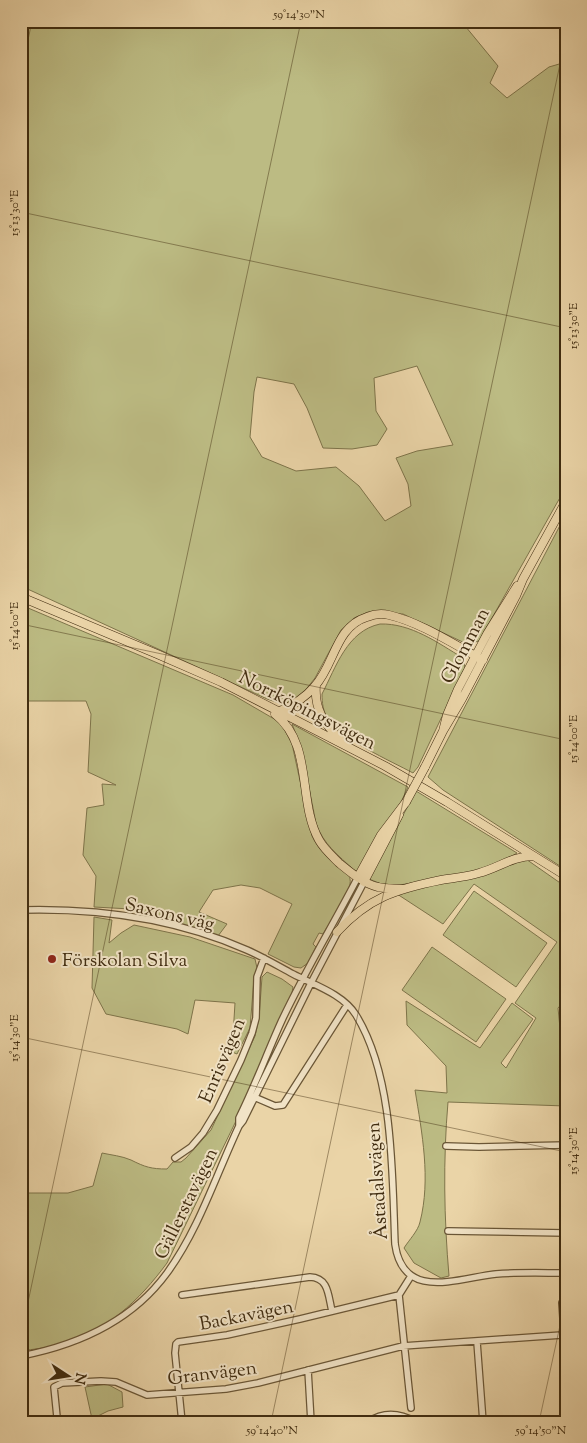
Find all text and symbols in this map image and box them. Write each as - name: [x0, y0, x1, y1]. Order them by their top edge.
- text: 59°14'30"N: [272, 6, 325, 24]
- text: 15°13'30"E: [6, 189, 24, 236]
- text: 15°13'30"E: [565, 302, 583, 349]
- text: 15°14'00"E: [6, 601, 24, 650]
- street label: Glomman: [435, 603, 497, 689]
- street label: Norrköpingsvägen: [233, 665, 380, 758]
- text: 15°14'00"E: [565, 714, 583, 763]
- street label: Saxons väg: [122, 892, 217, 939]
- place label: Förskolan Silva: [62, 948, 188, 975]
- marker: Förskolan Silva: [46, 953, 58, 965]
- text: 15°14'30"E: [6, 1013, 24, 1062]
- street label: Enrisvägen: [193, 1014, 253, 1108]
- street label: Åstadalsvägen: [361, 1121, 396, 1241]
- text: 15°14'30"E: [565, 1126, 583, 1175]
- street label: Gällerstavägen: [149, 1144, 226, 1264]
- street label: Backavägen: [197, 1294, 296, 1339]
- north arrow: [42, 1350, 92, 1400]
- street label: Granvägen: [166, 1356, 259, 1393]
- text: N: [68, 1371, 90, 1386]
- text: 59°14'40"N: [245, 1422, 298, 1440]
- text: 59°14'50"N: [515, 1422, 567, 1440]

